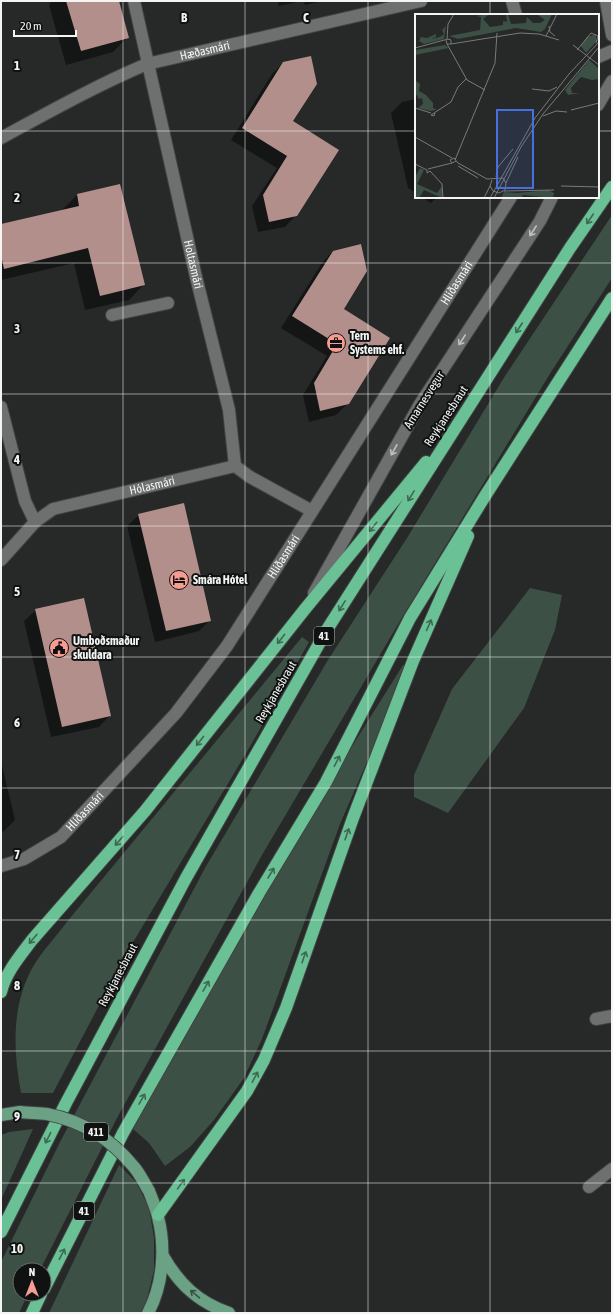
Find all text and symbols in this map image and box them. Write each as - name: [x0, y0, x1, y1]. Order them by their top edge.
- text: B: [181, 10, 188, 25]
- text: C: [303, 10, 309, 25]
- scale bar: [14, 12, 76, 38]
- inset map: [415, 14, 599, 198]
- text: 20 m: [20, 19, 42, 33]
- street label: Hæðasmári: [178, 38, 231, 63]
- text: 1: [14, 58, 20, 73]
- text: 2: [14, 190, 20, 205]
- one-way arrow: [586, 213, 594, 224]
- one-way arrow: [529, 225, 537, 236]
- street label: Holtasmári: [181, 239, 206, 290]
- street label: Hlíðasmári: [438, 259, 476, 307]
- text: 3: [14, 321, 20, 336]
- one-way arrow: [515, 322, 523, 333]
- place label: Tern Systems ehf.: [350, 329, 404, 357]
- office icon: Tern Systems ehf.: [325, 332, 347, 354]
- one-way arrow: [458, 334, 466, 345]
- street label: Arnarnesvegur: [401, 368, 447, 431]
- street label: Reykjanesbraut: [421, 383, 471, 449]
- one-way arrow: [389, 444, 397, 456]
- text: 4: [13, 452, 20, 467]
- street label: Hólasmári: [128, 473, 176, 498]
- one-way arrow: [407, 490, 415, 502]
- one-way arrow: [368, 521, 377, 532]
- street label: Hlíðasmári: [264, 532, 302, 581]
- hotel icon: Smára Hótel: [168, 569, 190, 591]
- place label: Smára Hótel: [193, 573, 248, 587]
- text: 5: [14, 584, 20, 599]
- one-way arrow: [338, 600, 346, 611]
- one-way arrow: [426, 620, 433, 632]
- road number: 41: [314, 627, 334, 645]
- place label: Umboðsmaður skuldara: [73, 634, 140, 662]
- one-way arrow: [277, 634, 285, 645]
- public building icon: Umboðsmaður skuldara: [48, 637, 70, 659]
- street label: Reykjanesbraut: [253, 658, 300, 725]
- text: 6: [14, 715, 20, 730]
- one-way arrow: [196, 736, 205, 747]
- one-way arrow: [333, 755, 341, 767]
- street label: Hlíðasmári: [63, 789, 107, 834]
- one-way arrow: [344, 828, 351, 841]
- one-way arrow: [114, 836, 124, 846]
- text: 7: [14, 847, 20, 862]
- one-way arrow: [268, 867, 276, 879]
- one-way arrow: [29, 933, 38, 944]
- street label: Reykjanesbraut: [96, 941, 141, 1009]
- one-way arrow: [301, 951, 308, 964]
- text: 8: [14, 978, 20, 993]
- one-way arrow: [203, 980, 211, 992]
- one-way arrow: [252, 1071, 259, 1083]
- one-way arrow: [139, 1093, 147, 1105]
- text: 9: [14, 1109, 20, 1124]
- road number: 411: [84, 1123, 108, 1141]
- one-way arrow: [44, 1132, 51, 1144]
- one-way arrow: [177, 1179, 185, 1190]
- road number: 41: [74, 1202, 94, 1220]
- text: 10: [11, 1241, 23, 1256]
- one-way arrow: [58, 1248, 66, 1260]
- north arrow: [12, 1262, 52, 1302]
- text: N: [29, 1266, 35, 1278]
- one-way arrow: [190, 1290, 200, 1299]

